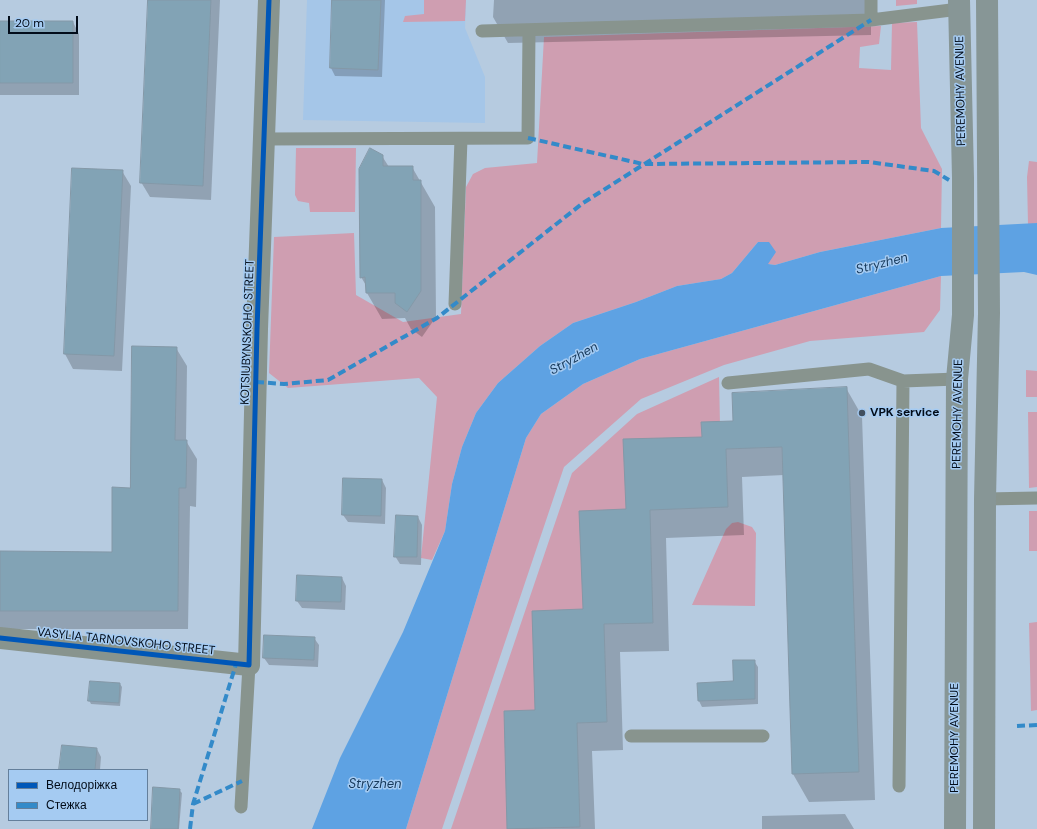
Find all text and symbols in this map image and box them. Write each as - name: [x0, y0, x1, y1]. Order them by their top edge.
- scale bar: [10, 8, 80, 34]
- text: 20 m: [15, 15, 44, 31]
- street label: PEREMOHY AVENUE: [953, 36, 969, 146]
- water label: Stryzhen: [854, 250, 910, 278]
- street label: KOTSIUBYNSKOHO STREET: [238, 259, 258, 405]
- water label: Stryzhen: [547, 339, 601, 379]
- street label: PEREMOHY AVENUE: [950, 359, 966, 469]
- place label: VPK service: [870, 406, 940, 420]
- marker: VPK service: [857, 408, 867, 418]
- street label: VASYLIA TARNOVSKOHO STREET: [36, 625, 216, 659]
- street label: PEREMOHY AVENUE: [948, 683, 962, 793]
- legend: [8, 769, 148, 821]
- text: Велодоріжка: [46, 777, 117, 793]
- water label: Stryzhen: [348, 777, 402, 793]
- text: Стежка: [46, 797, 87, 813]

